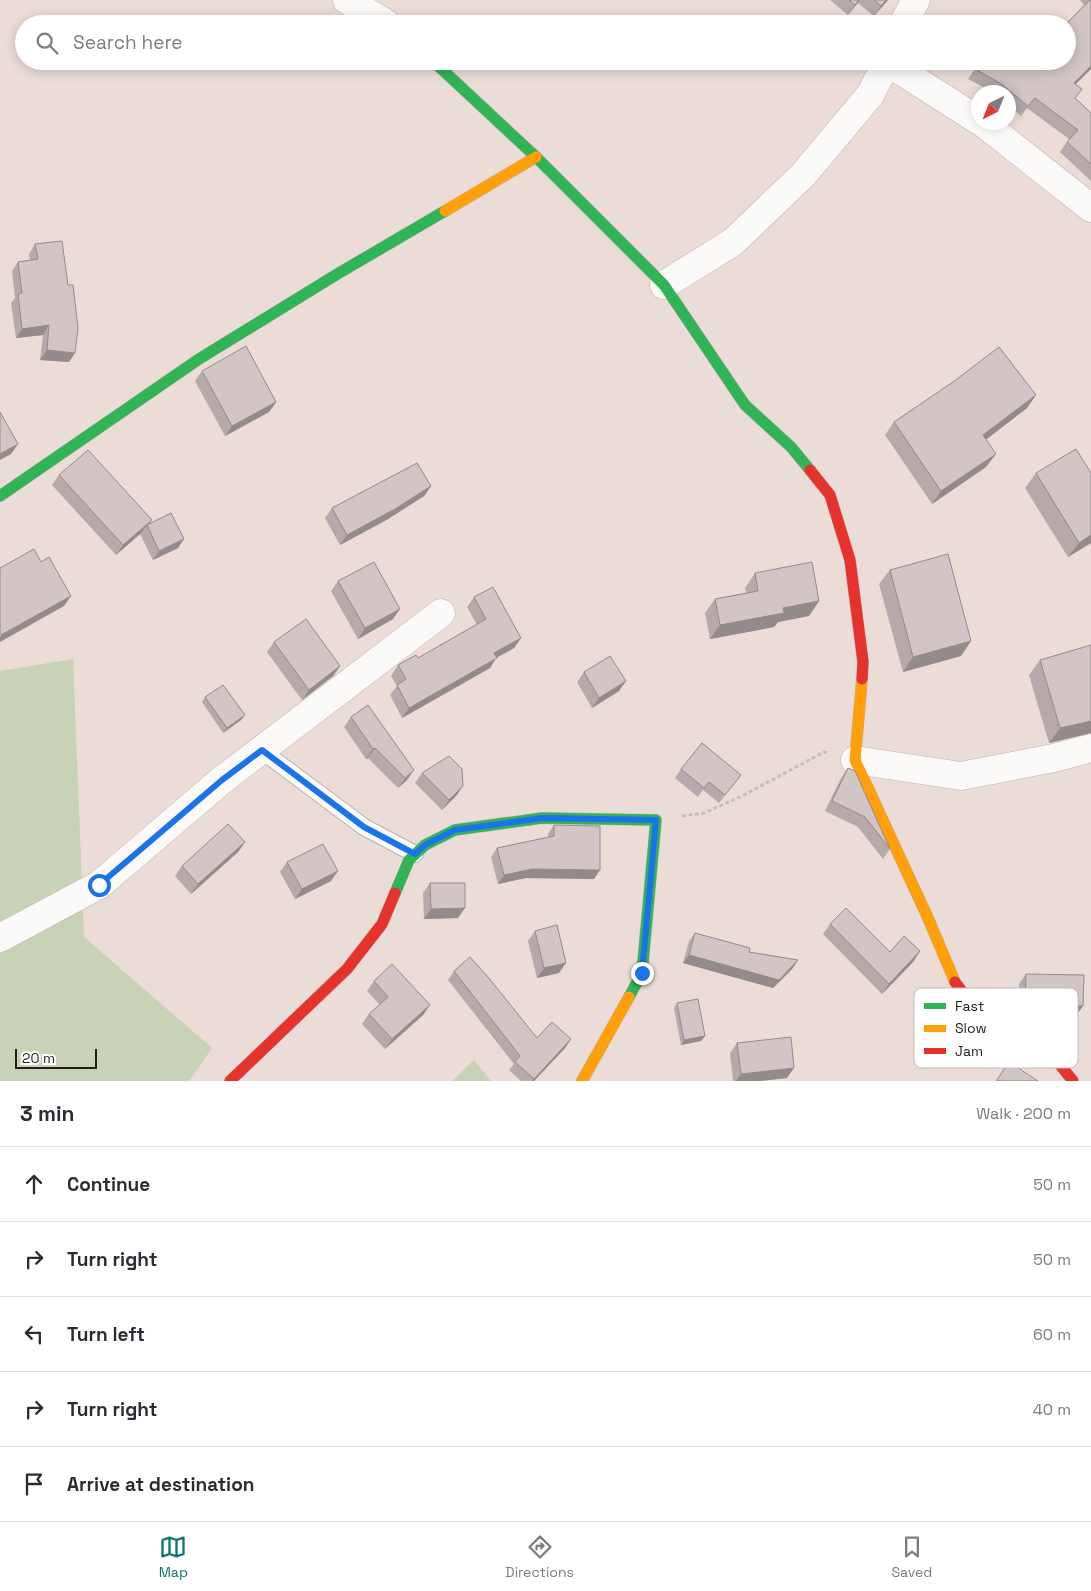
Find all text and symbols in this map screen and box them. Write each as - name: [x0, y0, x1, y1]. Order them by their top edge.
- search box: [15, 15, 1076, 70]
- icon: search: [33, 29, 61, 57]
- text: Search here: [73, 30, 183, 55]
- north arrow: [971, 85, 1016, 130]
- route start: [88, 874, 111, 897]
- route end: [631, 962, 654, 985]
- legend: [914, 988, 1078, 1068]
- text: Fast: [955, 997, 984, 1015]
- text: Slow: [955, 1019, 987, 1037]
- text: Jam: [955, 1042, 983, 1060]
- scale bar: [15, 1046, 98, 1069]
- text: 20 m: [22, 1049, 55, 1067]
- text: 3 min: [20, 1100, 75, 1127]
- text: Walk · 200 m: [976, 1103, 1071, 1124]
- icon: ahead: [20, 1170, 48, 1198]
- text: Continue: [67, 1172, 150, 1197]
- text: 50 m: [1033, 1174, 1071, 1195]
- icon: right: [20, 1245, 48, 1273]
- text: Turn right: [67, 1247, 157, 1272]
- text: 50 m: [1033, 1249, 1071, 1270]
- icon: left: [20, 1320, 48, 1348]
- text: Turn left: [67, 1322, 145, 1347]
- text: 60 m: [1033, 1324, 1071, 1345]
- icon: right: [20, 1395, 48, 1423]
- text: Turn right: [67, 1397, 157, 1422]
- text: 40 m: [1033, 1399, 1071, 1420]
- icon: arrive: [20, 1470, 48, 1498]
- text: Arrive at destination: [67, 1472, 255, 1497]
- tab: Map: [159, 1533, 188, 1581]
- tab: Directions: [505, 1533, 574, 1581]
- tab: Saved: [891, 1533, 932, 1581]

